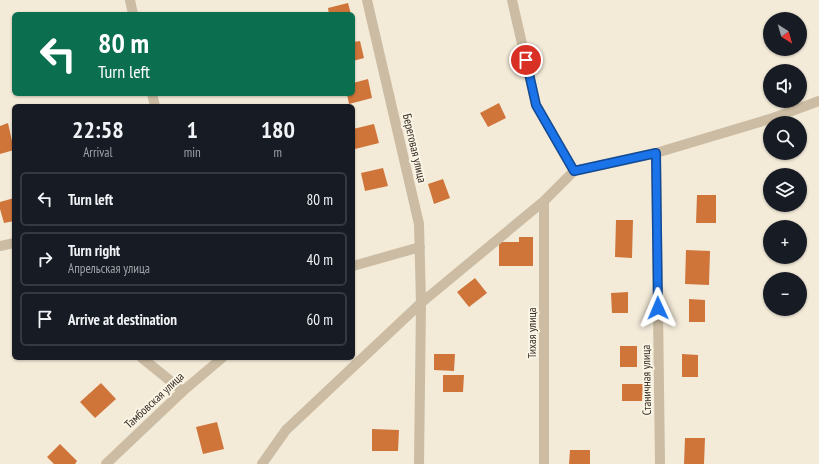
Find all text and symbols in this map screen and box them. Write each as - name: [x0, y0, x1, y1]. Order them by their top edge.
- north arrow: [763, 12, 807, 56]
- map controls: [763, 12, 807, 316]
- text: 80 m: [98, 24, 149, 61]
- icon: left: [32, 28, 84, 80]
- pin: [509, 43, 543, 77]
- icon: arrive: [515, 49, 537, 71]
- text: Turn left: [98, 60, 150, 83]
- button: sound: [763, 64, 807, 108]
- street label: Береговая улица: [400, 112, 430, 184]
- text: 22:58: [72, 114, 124, 145]
- text: 1: [186, 114, 198, 145]
- text: 180: [261, 114, 295, 145]
- button: search: [763, 116, 807, 160]
- text: Arrival: [83, 144, 113, 161]
- text: min: [184, 144, 201, 161]
- text: m: [274, 144, 282, 161]
- button: layers: [763, 168, 807, 212]
- icon: left: [34, 188, 56, 210]
- text: Turn left: [68, 190, 113, 209]
- text: 80 m: [307, 190, 333, 209]
- button: +: [763, 220, 807, 264]
- text: Turn right: [68, 241, 120, 260]
- icon: right: [34, 248, 56, 270]
- text: 40 m: [307, 250, 333, 269]
- text: Апрельская улица: [68, 260, 150, 277]
- button: −: [763, 272, 807, 316]
- position arrow: [637, 287, 679, 329]
- street label: Тихая улица: [524, 307, 539, 359]
- icon: arrive: [34, 308, 56, 330]
- text: Arrive at destination: [68, 310, 177, 329]
- text: 60 m: [307, 310, 333, 329]
- street label: Станичная улица: [638, 344, 654, 415]
- street label: Тамбовская улица: [121, 368, 187, 431]

